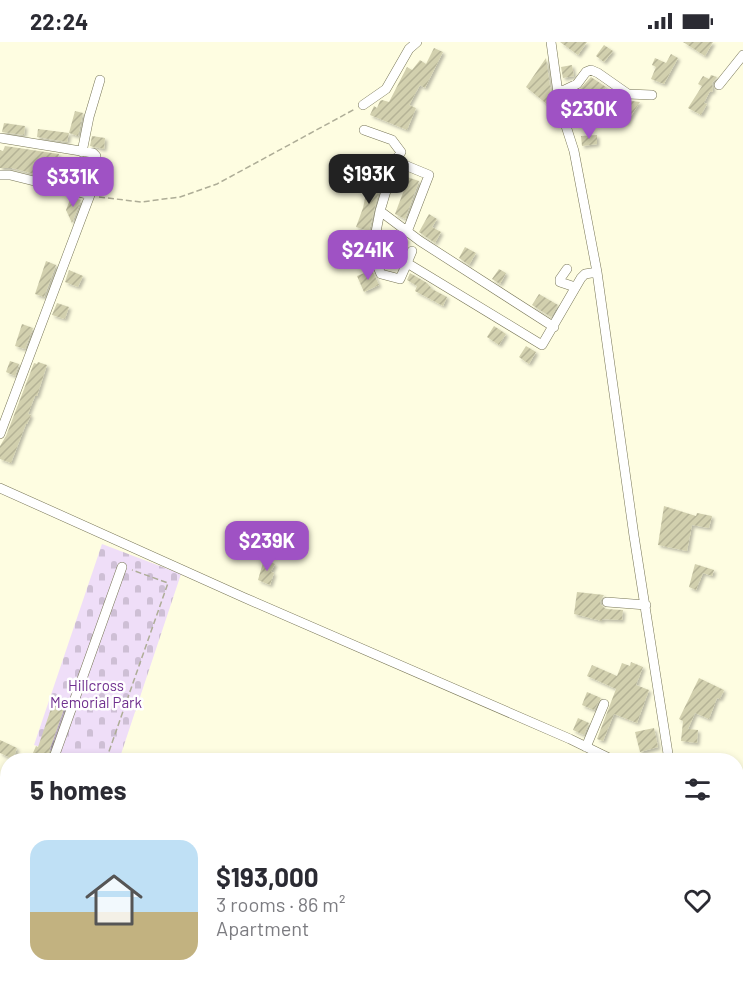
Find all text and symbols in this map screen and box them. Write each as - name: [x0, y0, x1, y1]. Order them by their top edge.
- text: 22:24: [30, 8, 88, 34]
- pin: $230K: [547, 89, 631, 140]
- text: $230K: [560, 96, 618, 120]
- pin: $193K: [327, 154, 411, 205]
- pin: $331K: [31, 157, 115, 208]
- text: $193K: [343, 161, 395, 185]
- text: $331K: [47, 164, 99, 188]
- pin: $241K: [326, 230, 410, 281]
- text: $241K: [342, 237, 394, 261]
- pin: $239K: [225, 521, 309, 572]
- text: $239K: [239, 528, 295, 552]
- park label: Hillcross Memorial Park: [50, 676, 143, 711]
- icon: filters: [681, 773, 714, 806]
- text: 5 homes: [30, 774, 127, 805]
- text: $193,000: [216, 861, 319, 892]
- icon: home: [78, 864, 150, 936]
- icon: heart: [681, 884, 714, 917]
- text: 3 rooms · 86 m²: [216, 892, 345, 916]
- text: Apartment: [216, 916, 309, 940]

